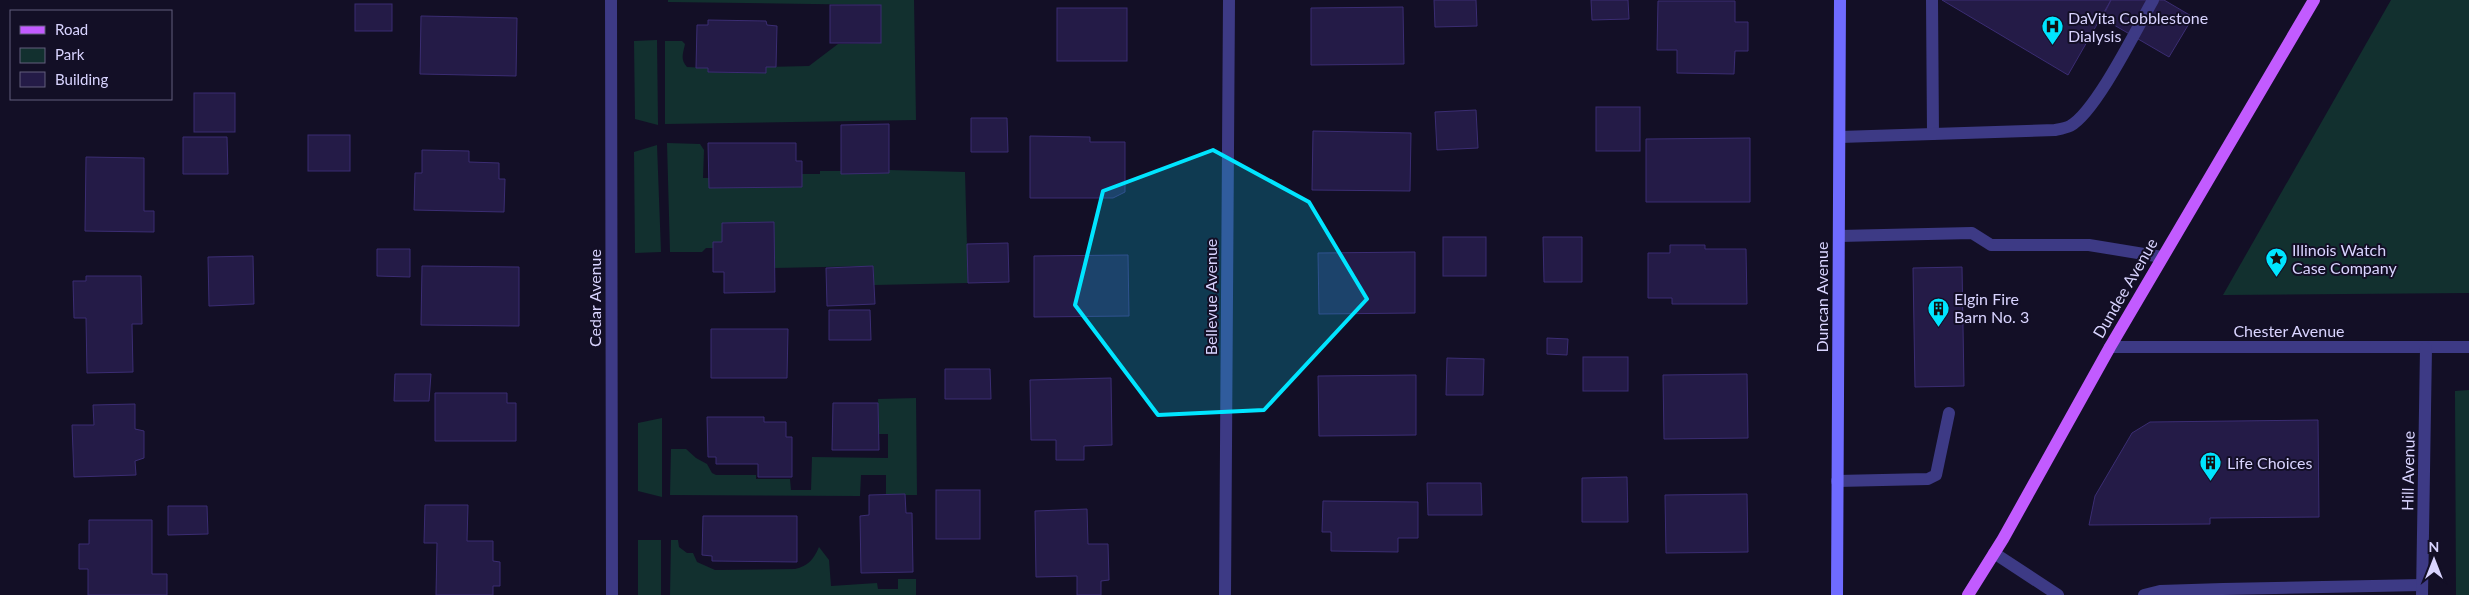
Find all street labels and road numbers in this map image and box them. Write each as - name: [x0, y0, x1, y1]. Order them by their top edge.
- street label: Dundee Avenue: [2088, 234, 2161, 341]
- street label: Bellevue Avenue: [1201, 239, 1220, 355]
- street label: Duncan Avenue: [1812, 242, 1831, 352]
- street label: Cedar Avenue: [585, 249, 604, 347]
- street label: Chester Avenue: [2233, 321, 2345, 340]
- street label: Hill Avenue: [2397, 431, 2418, 511]

